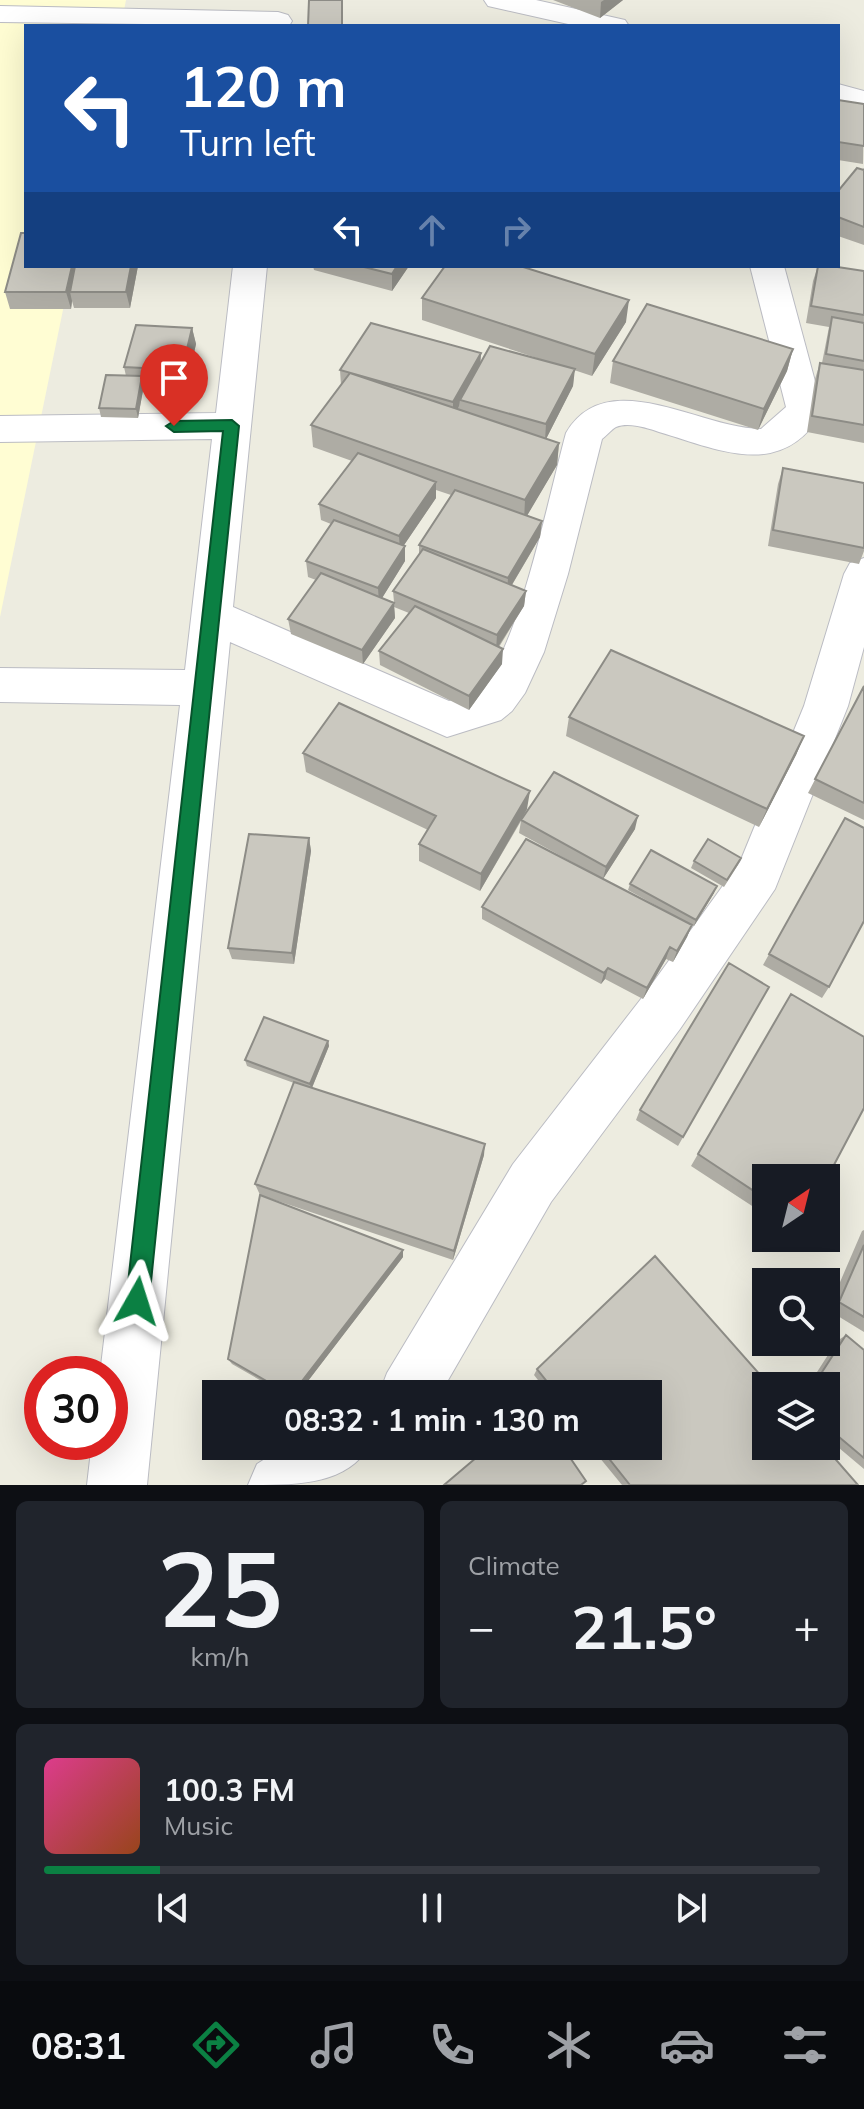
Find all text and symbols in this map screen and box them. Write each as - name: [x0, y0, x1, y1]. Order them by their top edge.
- text: 120 m: [180, 51, 347, 121]
- icon: left: [48, 56, 152, 160]
- text: Turn left: [180, 120, 316, 165]
- icon: left: [326, 208, 370, 252]
- icon: ahead: [410, 208, 454, 252]
- icon: right: [494, 208, 538, 252]
- pin: [140, 344, 208, 426]
- icon: arrive: [152, 356, 196, 400]
- north arrow: [752, 1164, 840, 1252]
- map controls: [752, 1164, 840, 1460]
- position arrow: [95, 1259, 179, 1343]
- button: search: [752, 1268, 840, 1356]
- speed limit sign: 30: [24, 1356, 128, 1460]
- button: layers: [752, 1372, 840, 1460]
- text: 08:32 · 1 min · 130 m: [284, 1401, 580, 1439]
- text: 25: [158, 1522, 282, 1653]
- text: Climate: [468, 1549, 560, 1582]
- text: 21.5°: [571, 1589, 717, 1664]
- text: −: [468, 1599, 494, 1654]
- text: +: [794, 1599, 820, 1654]
- text: km/h: [191, 1640, 249, 1673]
- text: 100.3 FM: [164, 1771, 295, 1809]
- text: Music: [164, 1809, 233, 1842]
- icon: previous: [151, 1886, 195, 1930]
- icon: pause: [410, 1886, 454, 1930]
- icon: next: [669, 1886, 713, 1930]
- icon: directions: [188, 2017, 244, 2073]
- icon: music: [306, 2017, 362, 2073]
- icon: phone: [424, 2017, 480, 2073]
- icon: climate: [541, 2017, 597, 2073]
- icon: car: [659, 2017, 715, 2073]
- icon: filters: [777, 2017, 833, 2073]
- text: 08:31: [31, 2023, 126, 2068]

